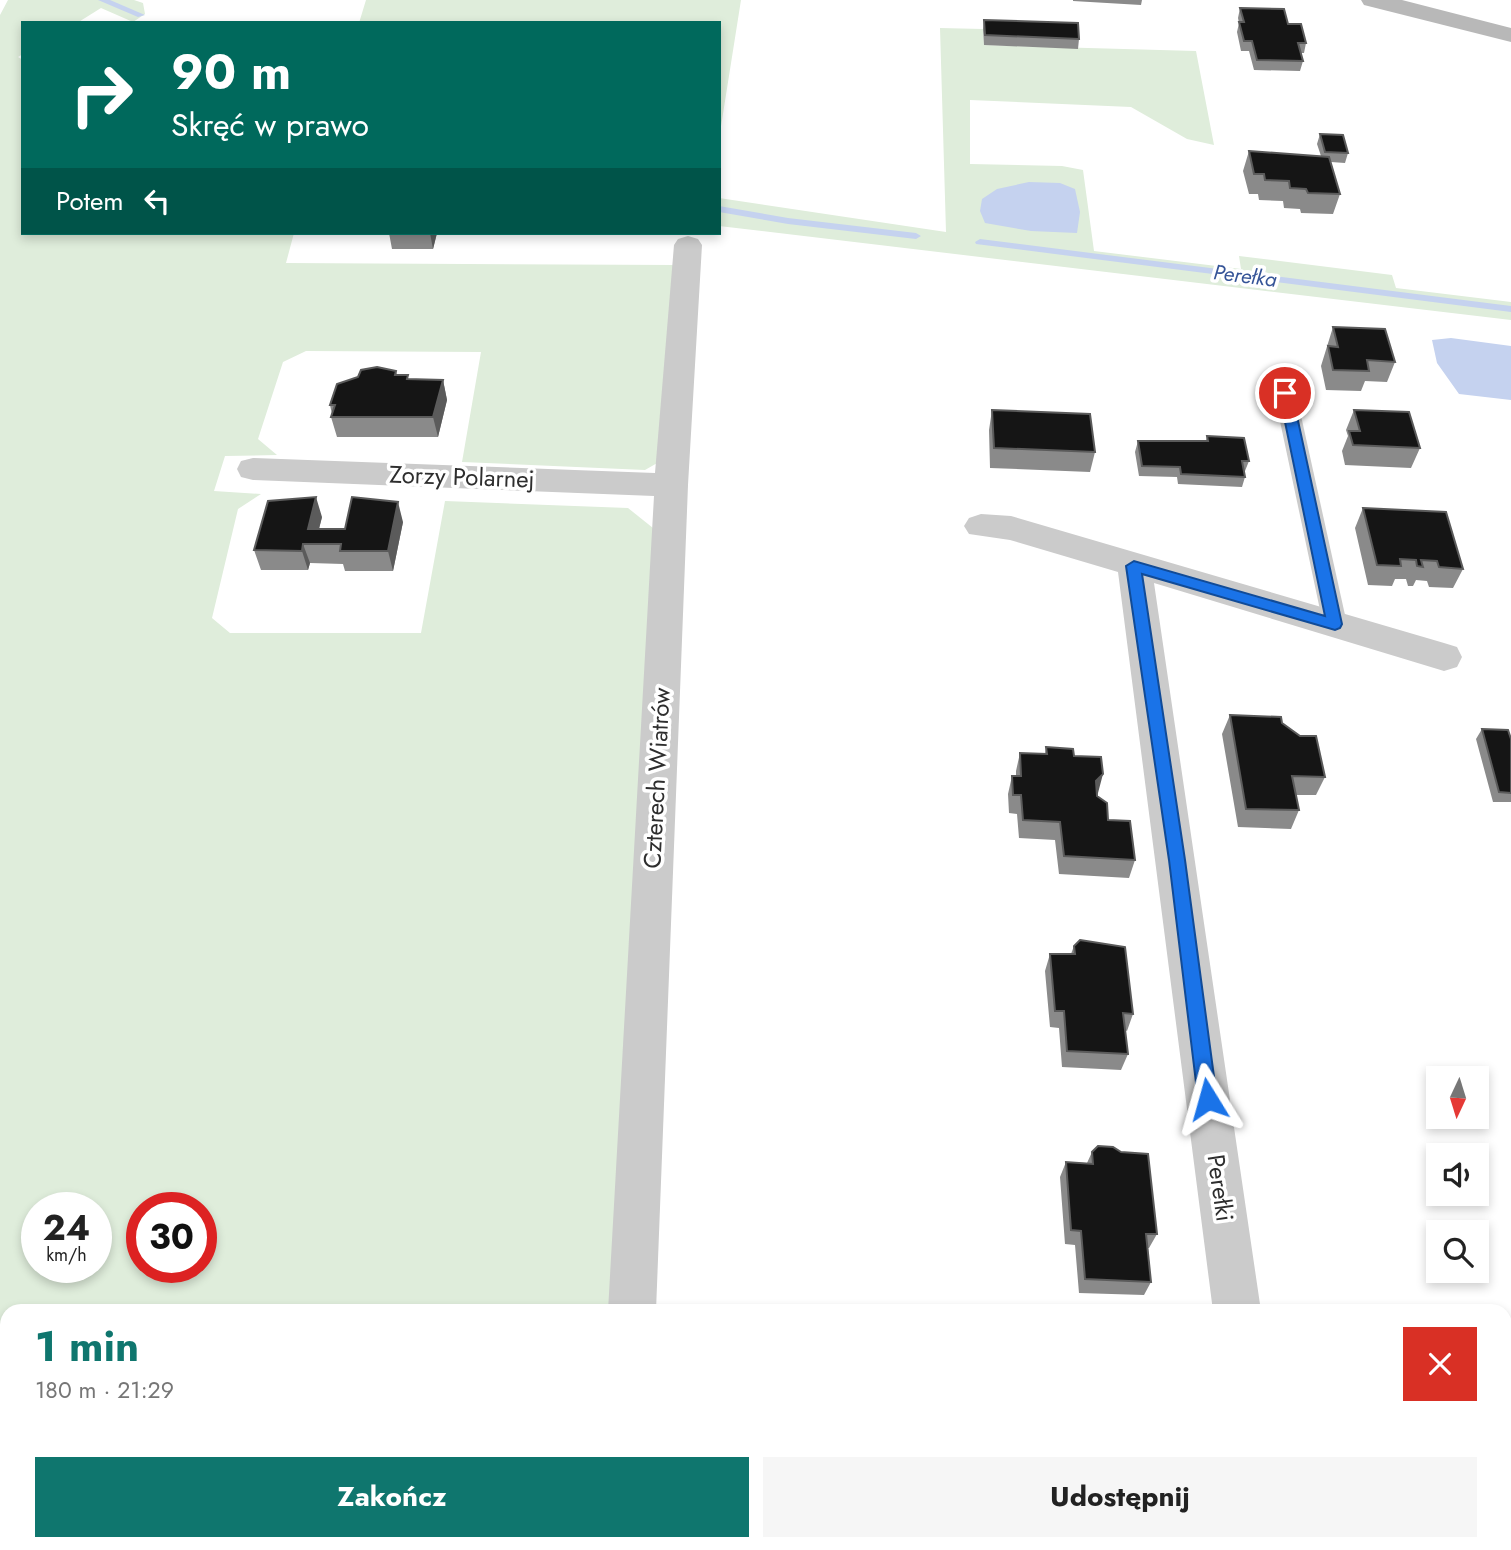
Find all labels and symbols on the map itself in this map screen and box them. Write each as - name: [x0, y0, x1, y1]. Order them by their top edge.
- water label: Perełka: [1212, 257, 1279, 295]
- pin: [1255, 363, 1315, 423]
- street label: Zorzy Polarnej: [389, 456, 535, 497]
- street label: Czterech Wiatrów: [634, 686, 679, 869]
- position arrow: [1171, 1062, 1245, 1136]
- north arrow: [1426, 1066, 1489, 1129]
- street label: Perełki: [1198, 1152, 1243, 1224]
- speed limit sign: 30: [126, 1192, 217, 1283]

